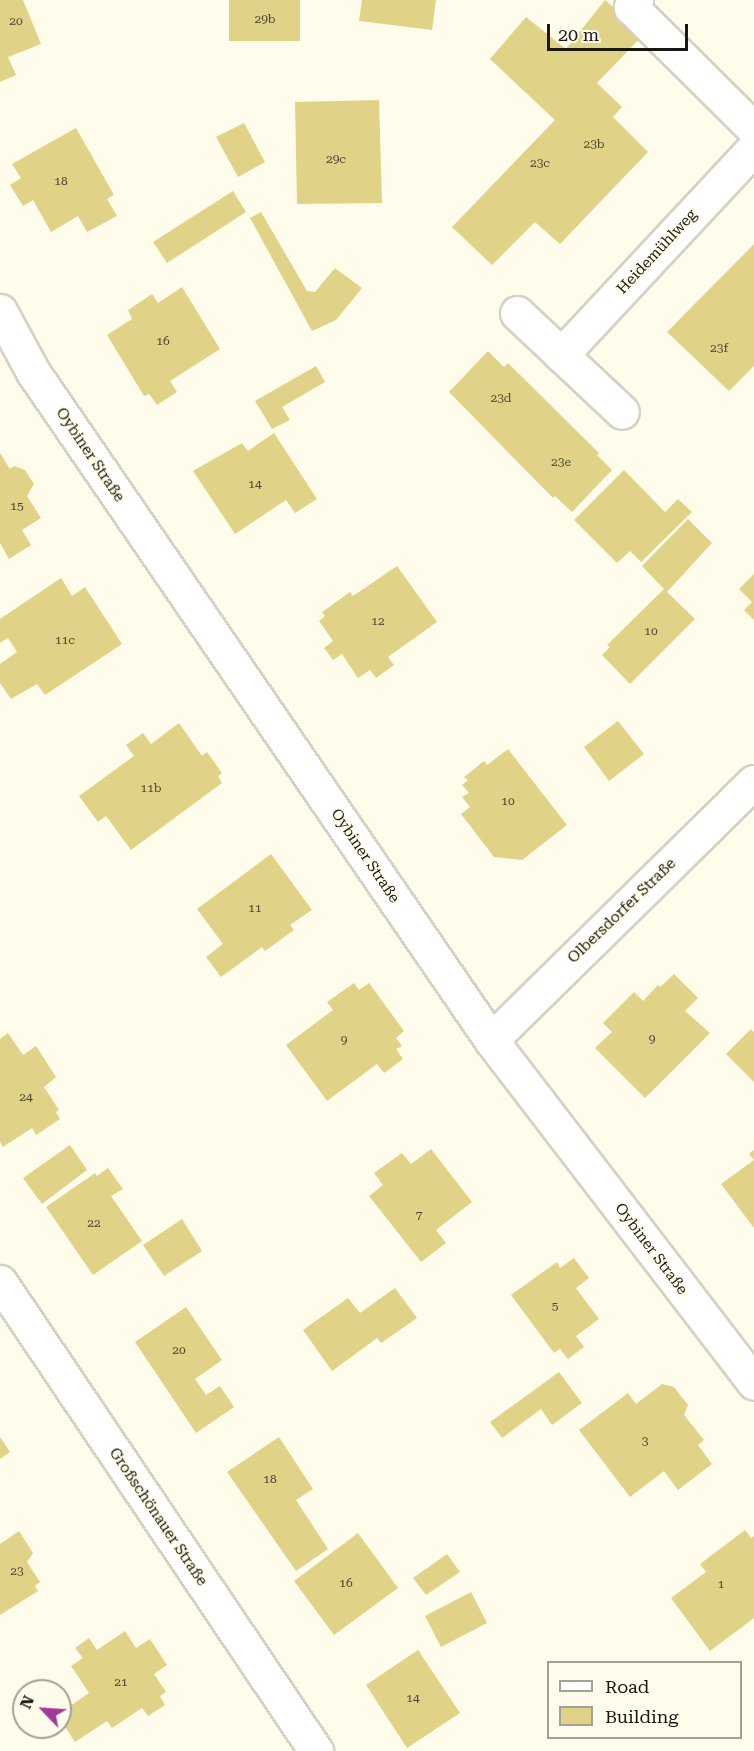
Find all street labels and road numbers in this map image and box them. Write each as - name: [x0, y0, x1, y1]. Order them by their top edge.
- street label: Heidemühlweg: [613, 206, 701, 298]
- street label: Oybiner Straße: [52, 404, 128, 506]
- street label: Oybiner Straße: [327, 805, 403, 907]
- street label: Olbersdorfer Straße: [564, 855, 680, 967]
- street label: Oybiner Straße: [611, 1200, 691, 1298]
- street label: Großschönauer Straße: [105, 1445, 211, 1589]

